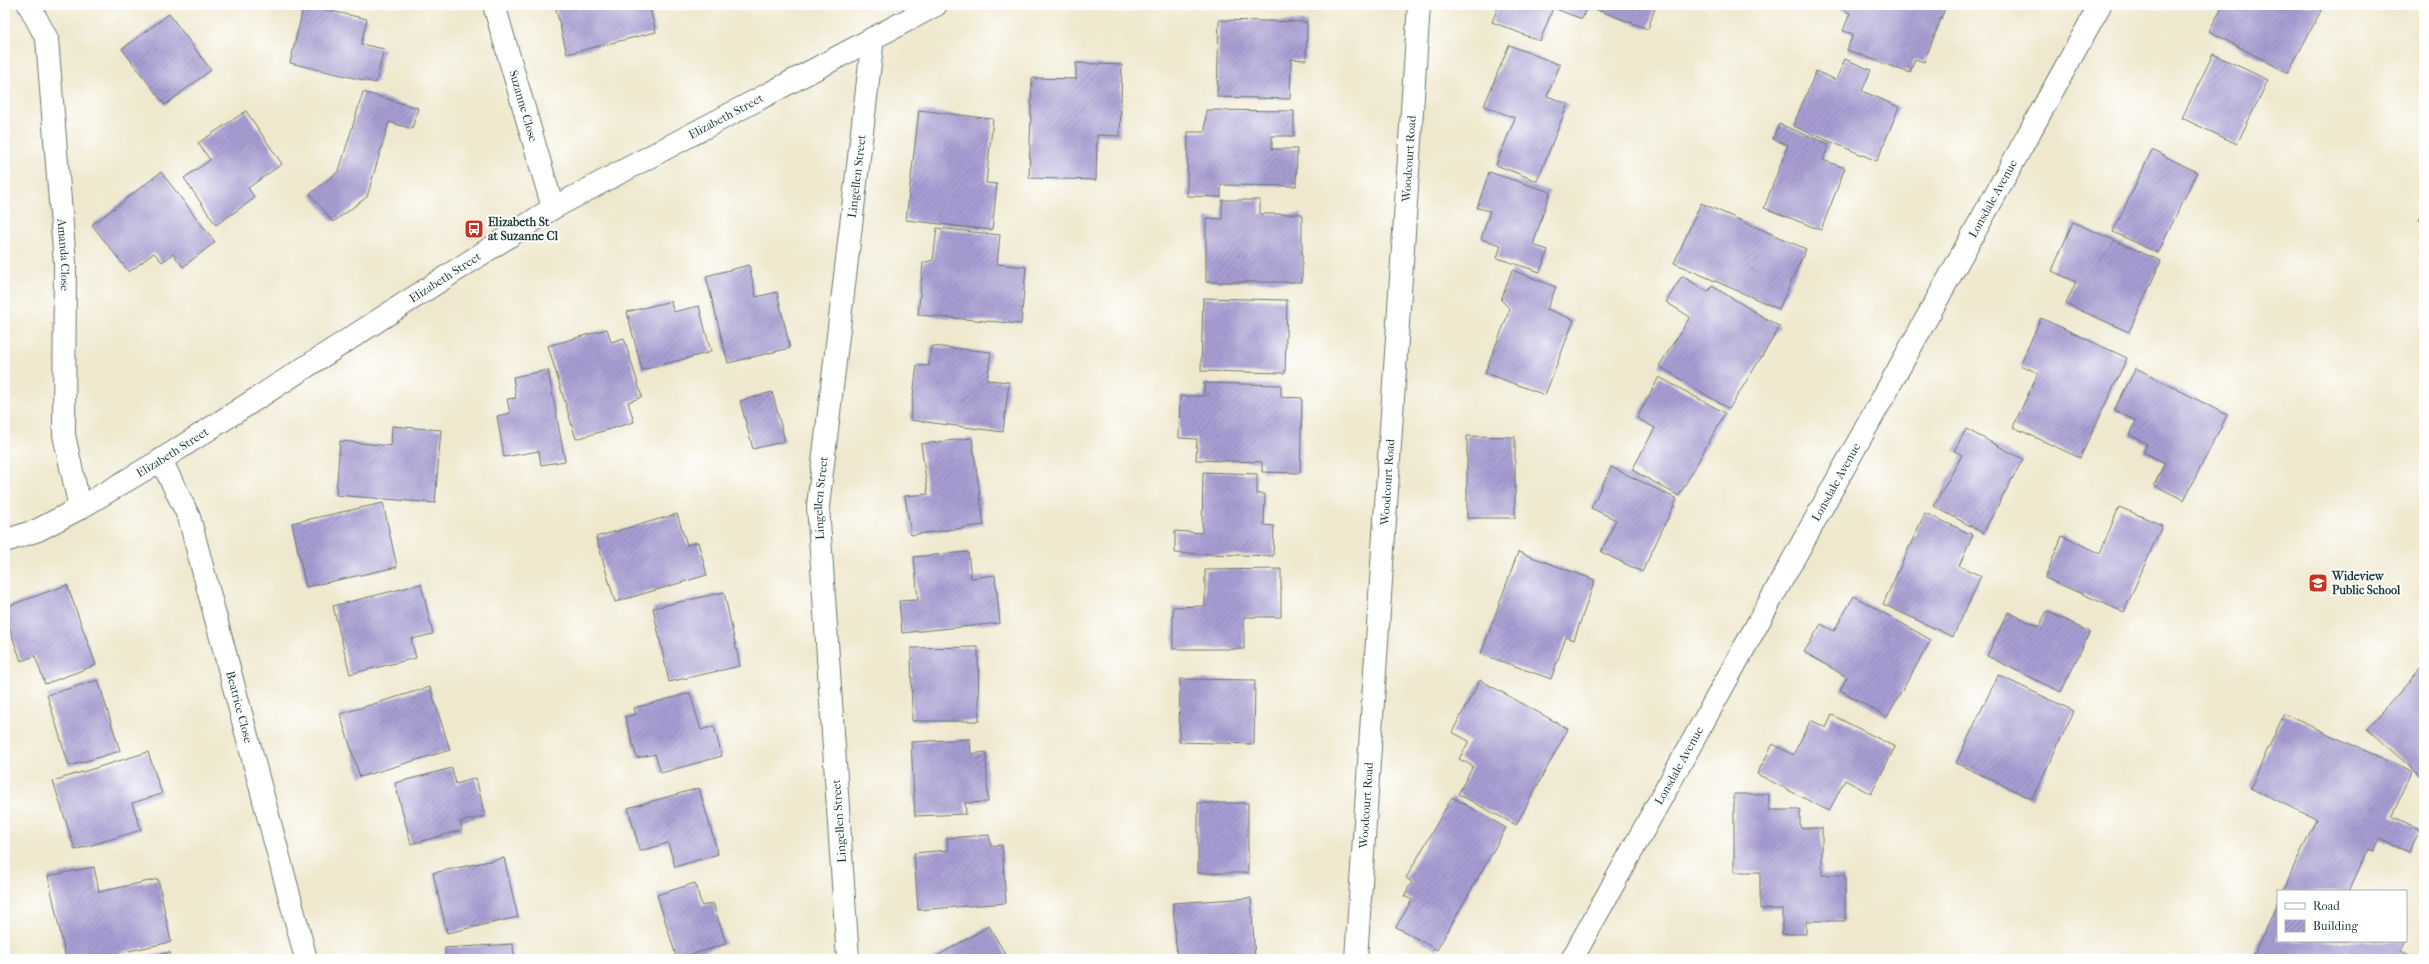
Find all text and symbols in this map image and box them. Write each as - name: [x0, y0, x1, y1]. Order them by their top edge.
- street label: Suzanne Close: [506, 68, 540, 143]
- street label: Elizabeth Street: [686, 91, 766, 142]
- street label: Woodcourt Road: [1399, 115, 1419, 203]
- street label: Lingellen Street: [845, 133, 869, 219]
- street label: Lonsdale Avenue: [1966, 157, 2020, 240]
- place label: Elizabeth St at Suzanne Cl: [488, 215, 559, 243]
- street label: Amanda Close: [54, 217, 72, 291]
- bus stop icon: Elizabeth St at Suzanne Cl: [463, 218, 485, 240]
- street label: Elizabeth Street: [406, 249, 484, 306]
- street label: Elizabeth Street: [134, 424, 212, 480]
- street label: Woodcourt Road: [1378, 438, 1397, 527]
- street label: Lonsdale Avenue: [1809, 441, 1863, 524]
- street label: Lingellen Street: [811, 455, 831, 540]
- place label: Wideview Public School: [2331, 569, 2401, 597]
- school or university icon: Wideview Public School: [2307, 572, 2329, 594]
- street label: Beatrice Close: [223, 669, 256, 744]
- street label: Lonsdale Avenue: [1652, 724, 1706, 807]
- street label: Woodcourt Road: [1356, 761, 1376, 850]
- street label: Lingellen Street: [829, 778, 849, 863]
- legend: [2277, 890, 2407, 942]
- text: Road: [2313, 899, 2340, 913]
- text: Building: [2313, 919, 2358, 933]

